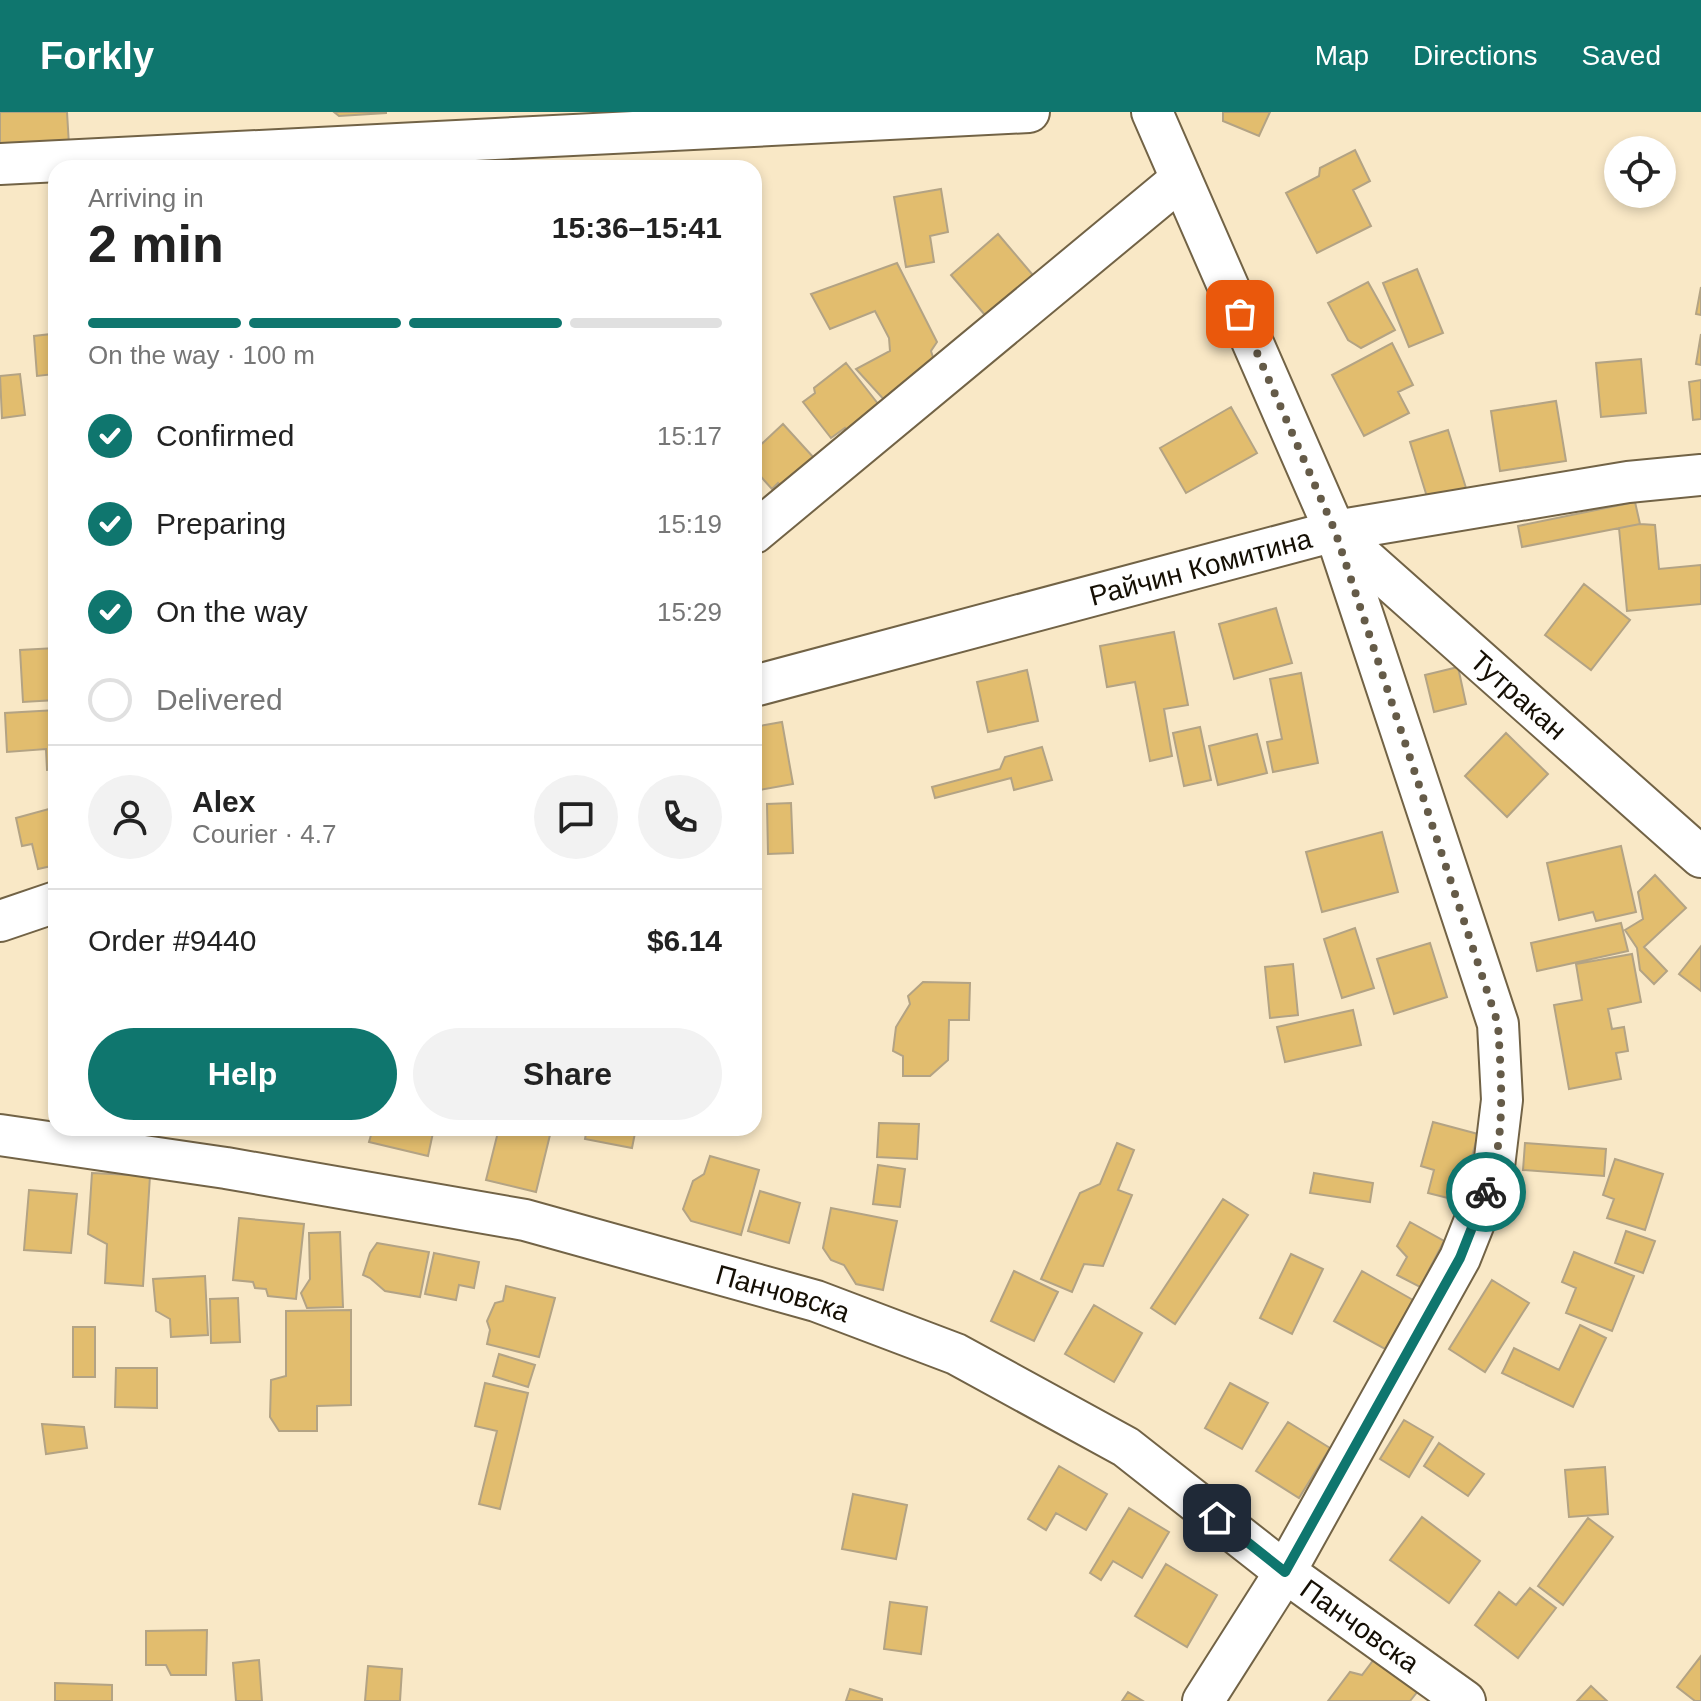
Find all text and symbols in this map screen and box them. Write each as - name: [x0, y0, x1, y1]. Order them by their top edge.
- text: Forkly: [40, 35, 154, 77]
- text: Map: [1315, 40, 1369, 71]
- text: Directions: [1413, 40, 1538, 71]
- text: Saved: [1582, 40, 1661, 71]
- map controls: [1604, 136, 1676, 208]
- button: locate: [1604, 136, 1676, 208]
- text: Arriving in: [88, 183, 204, 213]
- text: 15:36–15:41: [552, 211, 722, 244]
- text: 2 min: [88, 215, 224, 273]
- pin: [1206, 280, 1274, 348]
- icon: bag: [1218, 292, 1262, 336]
- text: On the way · 100 m: [88, 340, 315, 370]
- icon: check: [88, 414, 132, 458]
- text: Confirmed: [156, 419, 294, 452]
- text: 15:17: [657, 421, 722, 451]
- icon: check: [88, 502, 132, 546]
- text: Preparing: [156, 507, 286, 540]
- text: 15:19: [657, 509, 722, 539]
- street label: Райчин Комитина: [1086, 522, 1315, 611]
- icon: check: [88, 590, 132, 634]
- text: On the way: [156, 595, 308, 628]
- text: 15:29: [657, 597, 722, 627]
- street label: Тутракан: [1464, 644, 1573, 746]
- text: Delivered: [156, 683, 283, 716]
- button: person: [88, 775, 172, 859]
- button: chat: [534, 775, 618, 859]
- button: phone: [638, 775, 722, 859]
- text: Alex: [192, 785, 255, 818]
- text: Courier · 4.7: [192, 819, 337, 849]
- text: Order #9440: [88, 924, 256, 957]
- text: $6.14: [647, 924, 722, 957]
- button: Help: [88, 1028, 397, 1120]
- button: Share: [413, 1028, 722, 1120]
- courier: [1446, 1152, 1526, 1232]
- icon: bike: [1464, 1170, 1508, 1214]
- street label: Панчовска: [712, 1258, 855, 1328]
- pin: [1183, 1484, 1251, 1552]
- icon: home: [1195, 1496, 1239, 1540]
- street label: Панчовска: [1295, 1573, 1426, 1679]

